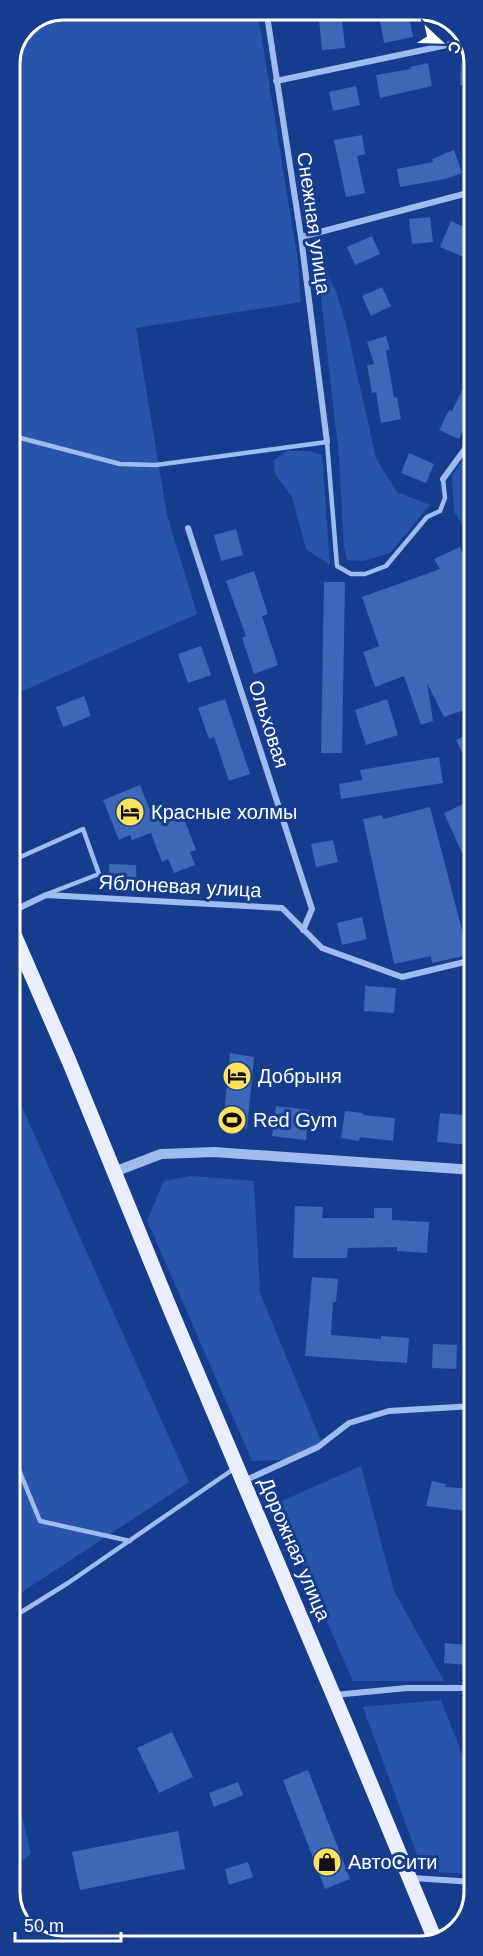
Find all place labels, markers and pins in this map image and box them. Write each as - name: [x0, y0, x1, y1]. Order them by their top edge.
- hotel icon: Красные холмы: [114, 796, 146, 828]
- place label: Красные холмы: [151, 801, 297, 823]
- hotel icon: Добрыня: [221, 1060, 253, 1092]
- place label: Добрыня: [258, 1065, 342, 1087]
- sports icon: Red Gym: [216, 1104, 248, 1136]
- place label: Red Gym: [253, 1109, 337, 1131]
- shop icon: АвтоСити: [311, 1846, 343, 1878]
- place label: АвтоСити: [348, 1851, 438, 1873]

